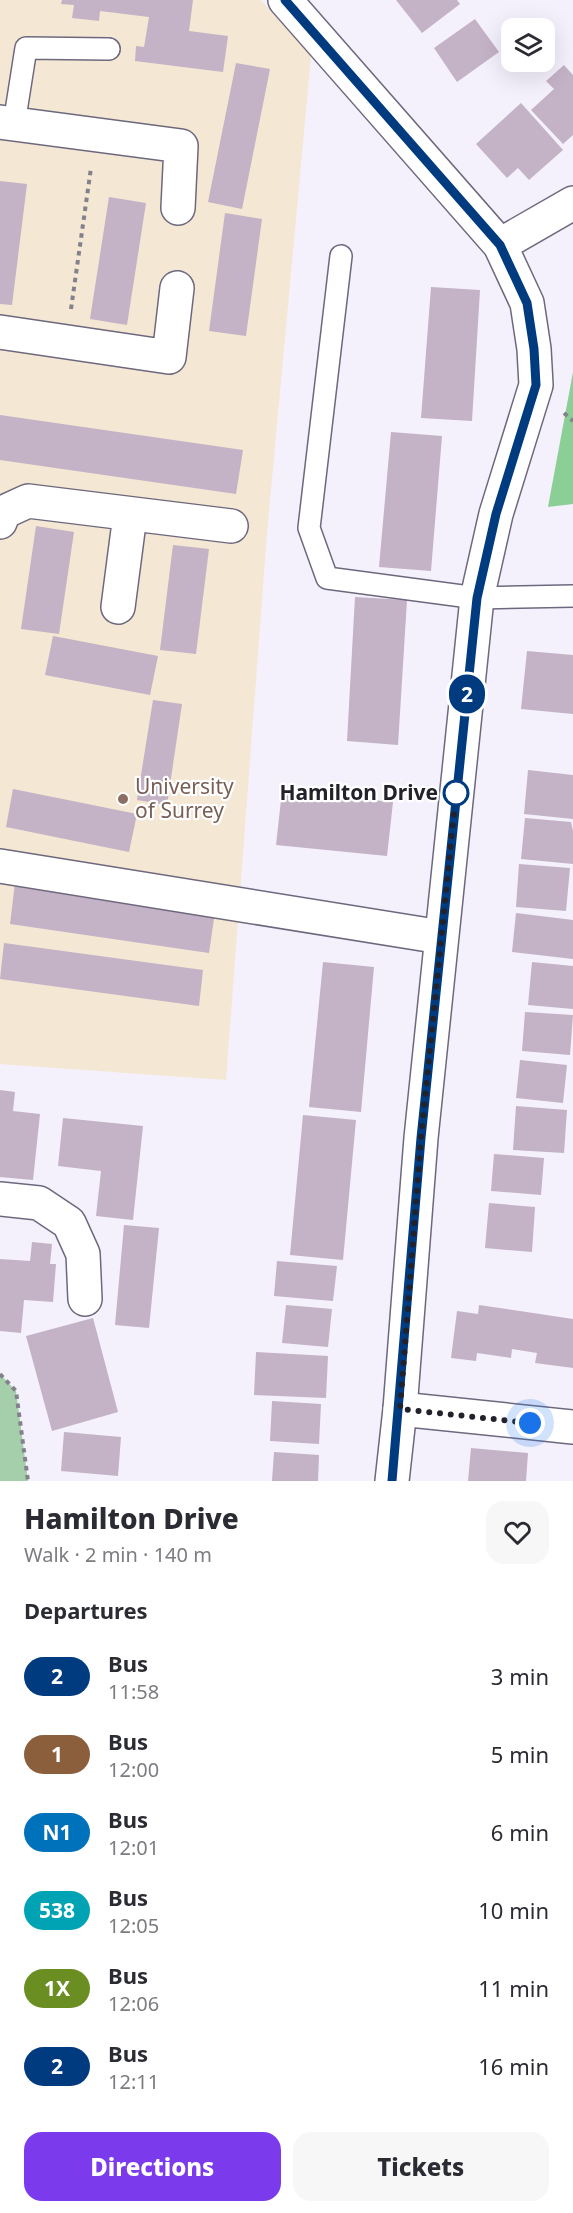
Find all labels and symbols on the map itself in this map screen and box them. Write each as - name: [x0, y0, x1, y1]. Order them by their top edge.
- line badge: 2: [448, 674, 486, 714]
- place label: University of Surrey: [135, 772, 234, 824]
- place label: Hamilton Drive: [279, 778, 438, 806]
- marker: Hamilton Drive: [443, 780, 469, 806]
- marker: University of Surrey: [116, 792, 130, 806]
- your location: [515, 1408, 545, 1438]

